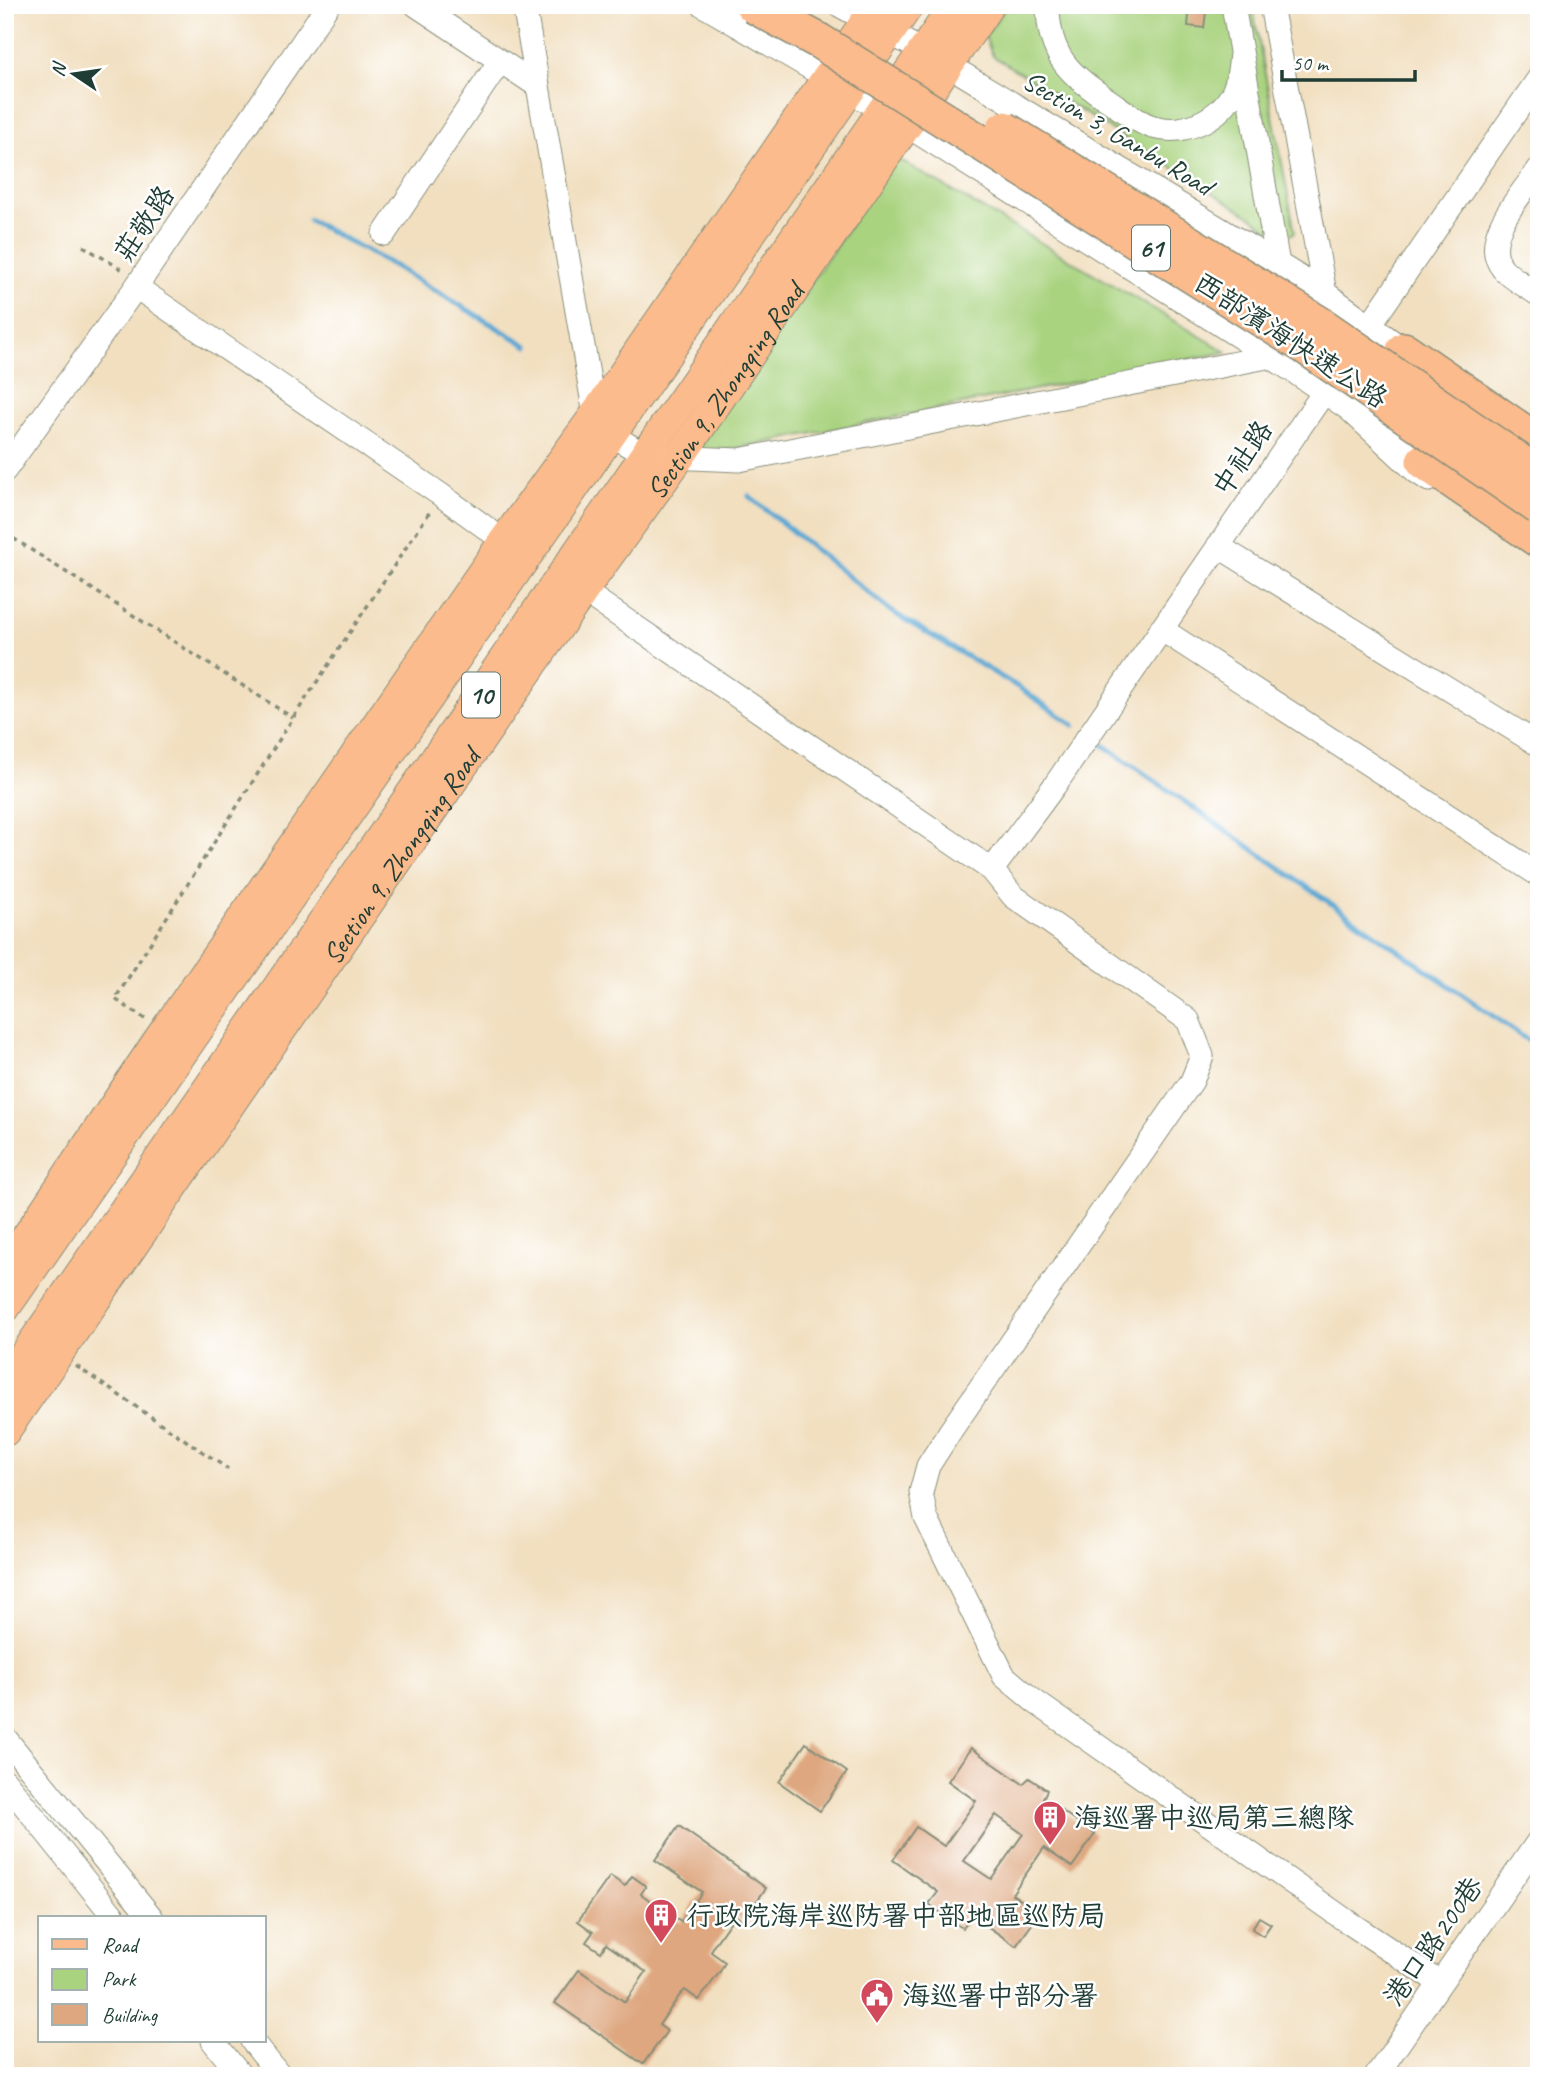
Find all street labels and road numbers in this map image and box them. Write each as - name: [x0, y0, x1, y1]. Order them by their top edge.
- street label: Section 3, Ganbu Road: [1017, 62, 1223, 206]
- street label: 莊敬路: [106, 178, 182, 268]
- road number: 61: [1132, 226, 1170, 270]
- street label: 西部濱海快速公路: [1188, 264, 1394, 416]
- street label: Section 9, Zhongqing Road: [638, 273, 813, 505]
- street label: 中社路: [1204, 413, 1280, 503]
- road number: 10: [462, 673, 500, 718]
- street label: Section 9, Zhongqing Road: [314, 738, 489, 971]
- street label: 港口路200巷: [1376, 1869, 1491, 2012]

